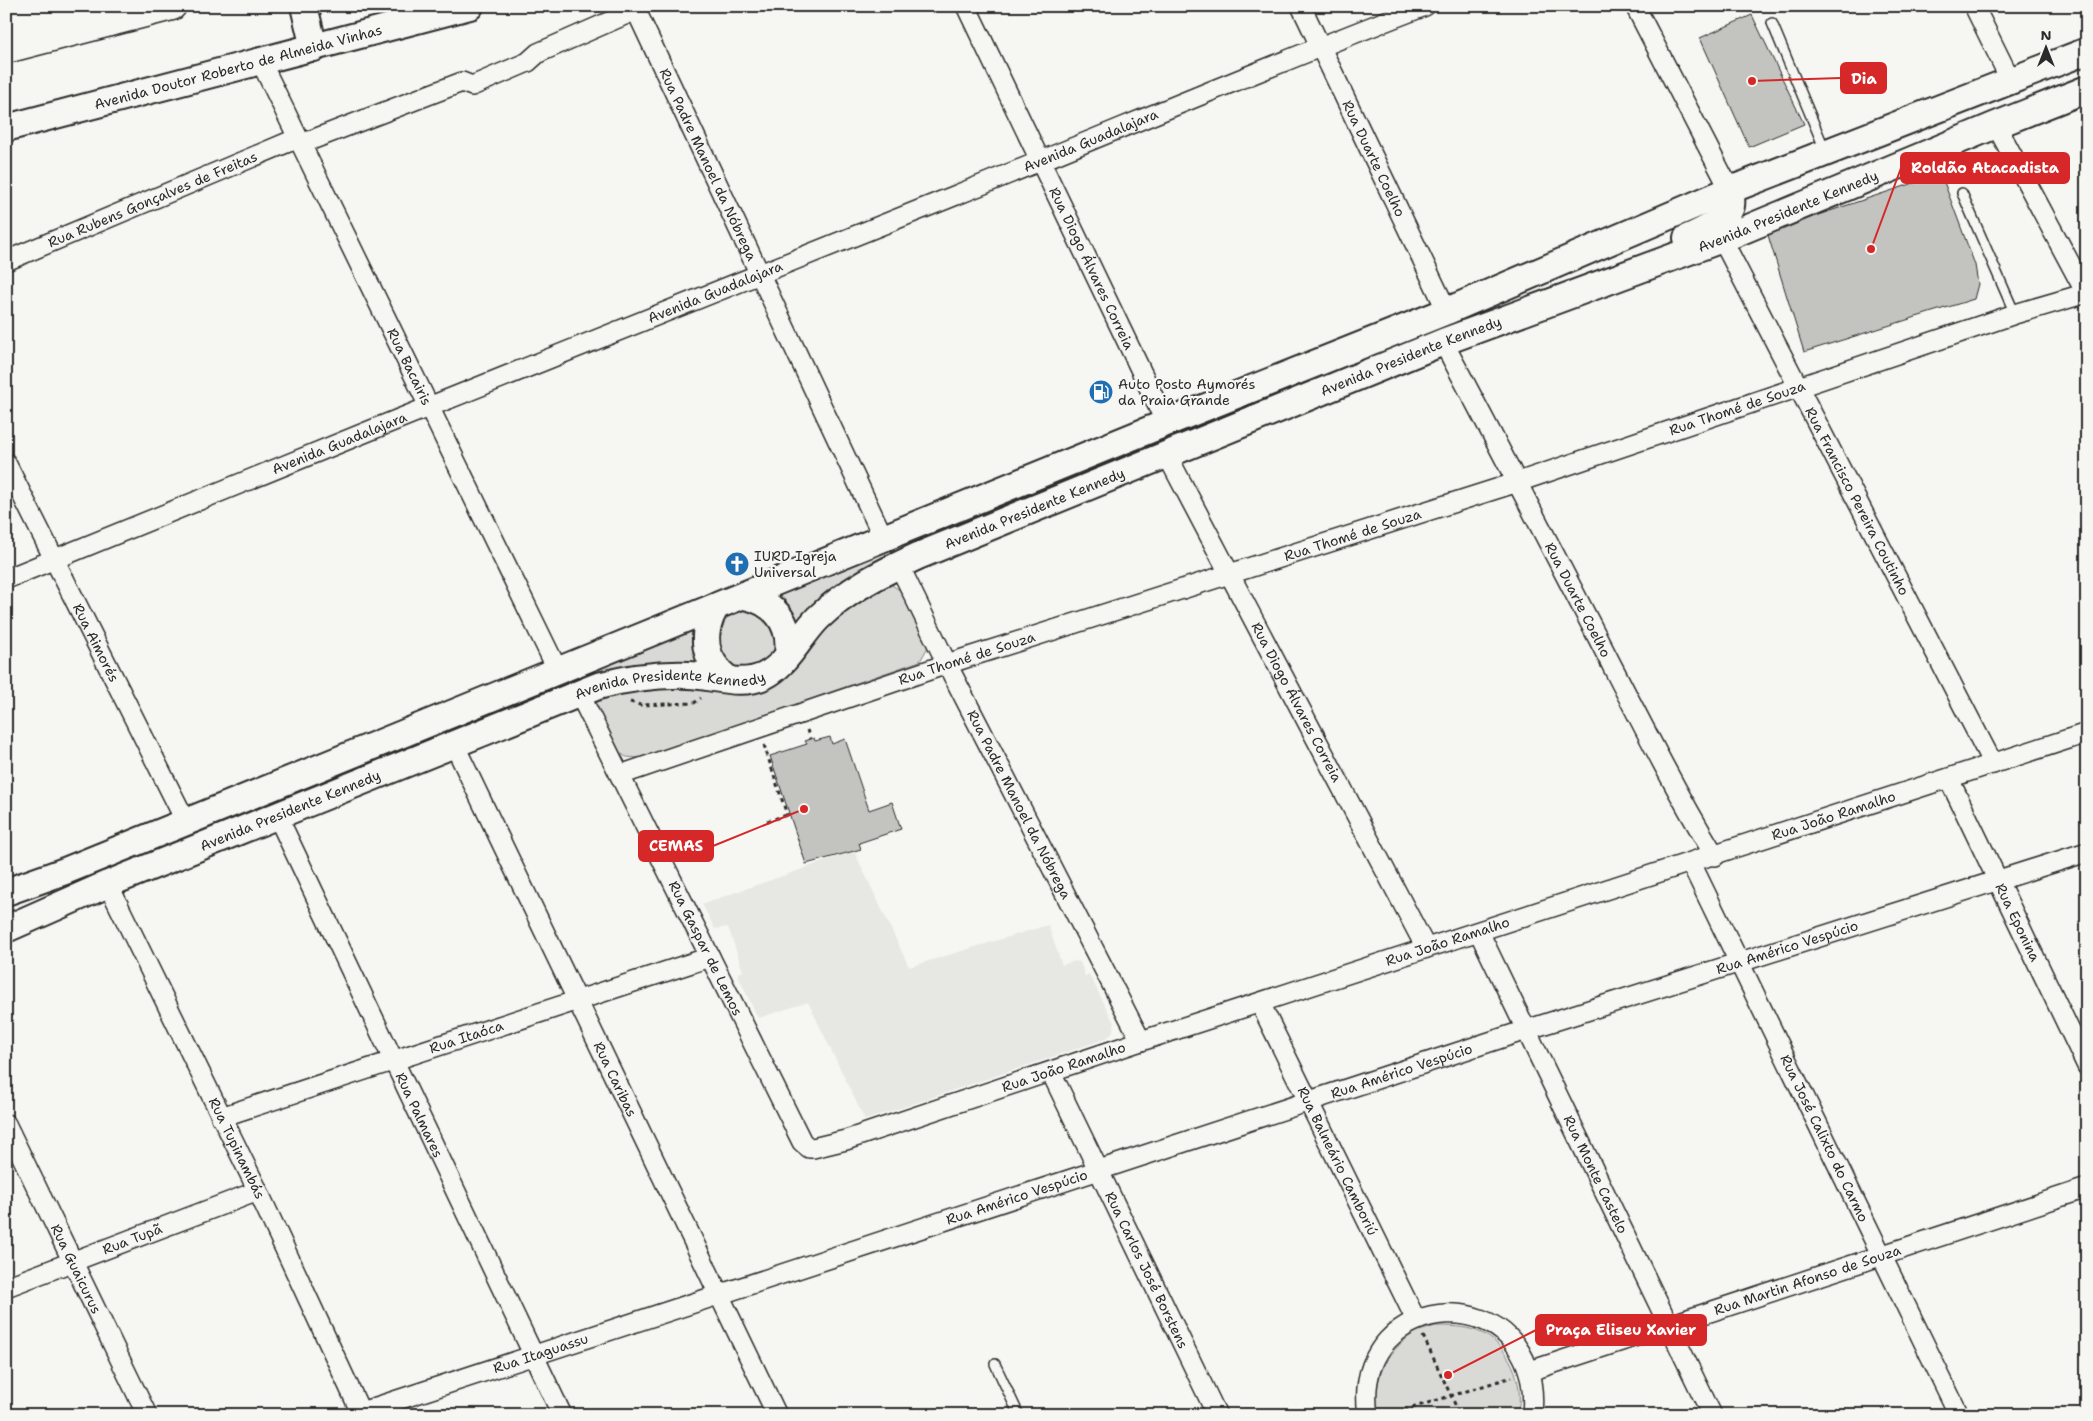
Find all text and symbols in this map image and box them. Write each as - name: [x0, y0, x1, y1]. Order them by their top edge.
- street label: Avenida Doutor Roberto de Almeida Vinhas: [92, 20, 384, 113]
- north arrow: [2020, 22, 2070, 72]
- text: N: [2040, 26, 2052, 44]
- callout: Dia: [1841, 63, 1886, 93]
- street label: Rua Padre Manoel da Nóbrega: [656, 65, 761, 264]
- text: Dia: [1851, 69, 1877, 89]
- street label: Rua Duarte Coelho: [1338, 97, 1409, 220]
- street label: Avenida Guadalajara: [1021, 105, 1161, 176]
- street label: Rua Rubens Gonçalves de Freitas: [45, 147, 260, 251]
- callout: Roldão Atacadista: [1901, 153, 2069, 183]
- text: Roldão Atacadista: [1911, 158, 2060, 178]
- street label: Avenida Presidente Kennedy: [1695, 166, 1881, 256]
- street label: Rua Diogo Álvares Correia: [1045, 184, 1139, 353]
- street label: Avenida Guadalajara: [645, 257, 785, 327]
- street label: Avenida Presidente Kennedy: [1318, 312, 1504, 400]
- street label: Rua Bacairis: [383, 325, 436, 408]
- place label: Auto Posto Aymorés da Praia Grande: [1118, 375, 1256, 409]
- street label: Rua Thomé de Souza: [1667, 376, 1808, 439]
- fuel station icon: Auto Posto Aymorés da Praia Grande: [1088, 379, 1114, 405]
- street label: Rua Francisco Pereira Coutinho: [1801, 404, 1913, 598]
- street label: Avenida Guadalajara: [269, 408, 410, 478]
- street label: Avenida Presidente Kennedy: [942, 464, 1127, 553]
- street label: Rua Thomé de Souza: [1282, 504, 1424, 565]
- street label: Rua Duarte Coelho: [1541, 539, 1615, 660]
- place label: IURD Igreja Universal: [754, 547, 837, 581]
- church icon: IURD Igreja Universal: [724, 551, 750, 577]
- street label: Rua Aimorés: [69, 600, 123, 685]
- street label: Rua Diogo Álvares Correia: [1247, 619, 1346, 785]
- street label: Rua Thomé de Souza: [896, 627, 1038, 689]
- street label: Avenida Presidente Kennedy: [572, 666, 768, 704]
- street label: Rua Padre Manoel da Nóbrega: [963, 707, 1076, 902]
- street label: Avenida Presidente Kennedy: [197, 766, 383, 855]
- street label: Rua João Ramalho: [1769, 787, 1898, 844]
- callout: CEMAS: [639, 831, 713, 861]
- text: CEMAS: [649, 836, 704, 856]
- street label: Rua Gaspar de Lemos: [665, 878, 747, 1019]
- street label: Rua Eponina: [1991, 880, 2045, 965]
- street label: Rua João Ramalho: [1383, 913, 1512, 970]
- street label: Rua Américo Vespúcio: [1714, 916, 1860, 978]
- street label: Rua Itaóca: [427, 1016, 506, 1057]
- street label: Rua João Ramalho: [999, 1038, 1128, 1096]
- street label: Rua Caribas: [590, 1039, 641, 1120]
- street label: Rua Américo Vespúcio: [1328, 1039, 1475, 1102]
- street label: Rua José Calixto do Carmo: [1776, 1052, 1873, 1225]
- street label: Rua Palmares: [392, 1069, 447, 1160]
- street label: Rua Balneário Camboriú: [1294, 1084, 1382, 1238]
- street label: Rua Tupinambás: [205, 1094, 269, 1202]
- street label: Rua Monte Castelo: [1560, 1112, 1632, 1236]
- street label: Rua Américo Vespúcio: [944, 1165, 1090, 1229]
- street label: Rua Carlos José Borstens: [1101, 1189, 1192, 1352]
- street label: Rua Tupã: [100, 1219, 165, 1258]
- street label: Rua Guaicurus: [47, 1221, 106, 1317]
- street label: Rua Martin Afonso de Souza: [1712, 1241, 1903, 1319]
- callout: Praça Eliseu Xavier: [1536, 1315, 1706, 1345]
- text: Praça Eliseu Xavier: [1546, 1320, 1696, 1340]
- street label: Rua Itaguassu: [491, 1329, 590, 1377]

